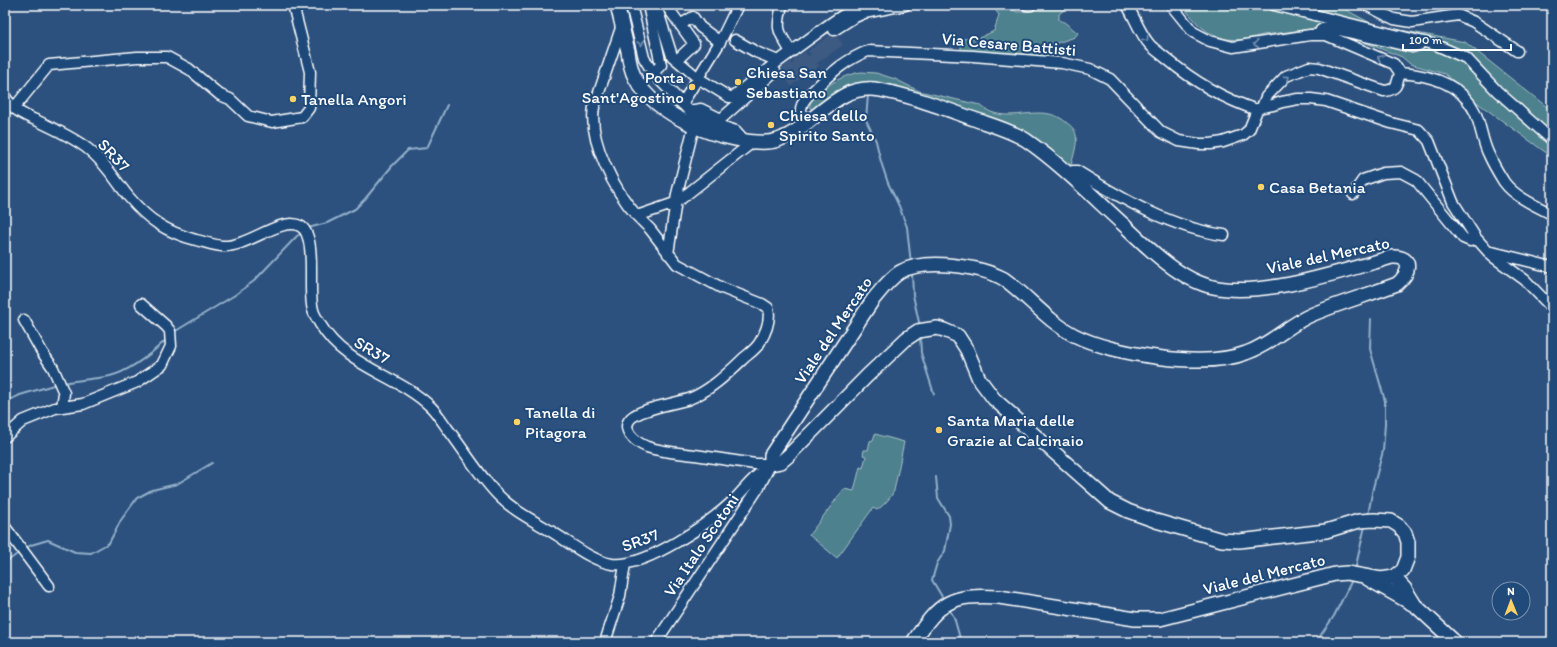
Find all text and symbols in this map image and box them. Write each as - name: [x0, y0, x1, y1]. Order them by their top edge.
- scale bar: [1403, 26, 1511, 52]
- street label: Via Cesare Battisti: [941, 28, 1077, 60]
- text: 100 m: [1409, 33, 1442, 47]
- one-way arrow: [1141, 35, 1149, 42]
- one-way arrow: [1253, 39, 1259, 48]
- one-way arrow: [636, 40, 644, 46]
- one-way arrow: [1377, 55, 1385, 63]
- place label: Chiesa San Sebastiano: [746, 62, 827, 102]
- place label: Porta Sant'Agostino: [582, 67, 684, 107]
- one-way arrow: [1282, 76, 1289, 83]
- marker: Chiesa San Sebastiano: [733, 77, 743, 87]
- marker: Porta Sant'Agostino: [687, 82, 697, 92]
- place label: Tanella Angori: [301, 89, 407, 109]
- marker: Tanella Angori: [288, 94, 298, 104]
- place label: Chiesa dello Spirito Santo: [779, 105, 875, 145]
- marker: Chiesa dello Spirito Santo: [766, 120, 776, 130]
- street label: SR37: [94, 134, 135, 176]
- place label: Casa Betania: [1269, 177, 1366, 197]
- marker: Casa Betania: [1256, 182, 1266, 192]
- street label: Viale del Mercato: [1265, 232, 1391, 278]
- street label: Viale del Mercato: [790, 272, 876, 388]
- street label: SR37: [351, 332, 394, 369]
- place label: Tanella di Pitagora: [525, 402, 595, 442]
- place label: Santa Maria delle Grazie al Calcinaio: [947, 410, 1084, 450]
- marker: Tanella di Pitagora: [512, 417, 522, 427]
- marker: Santa Maria delle Grazie al Calcinaio: [934, 425, 944, 435]
- street label: Via Italo Scotoni: [659, 490, 743, 600]
- street label: SR37: [619, 524, 662, 556]
- street label: Viale del Mercato: [1201, 549, 1327, 599]
- north arrow: [1491, 581, 1531, 621]
- text: N: [1507, 585, 1515, 598]

